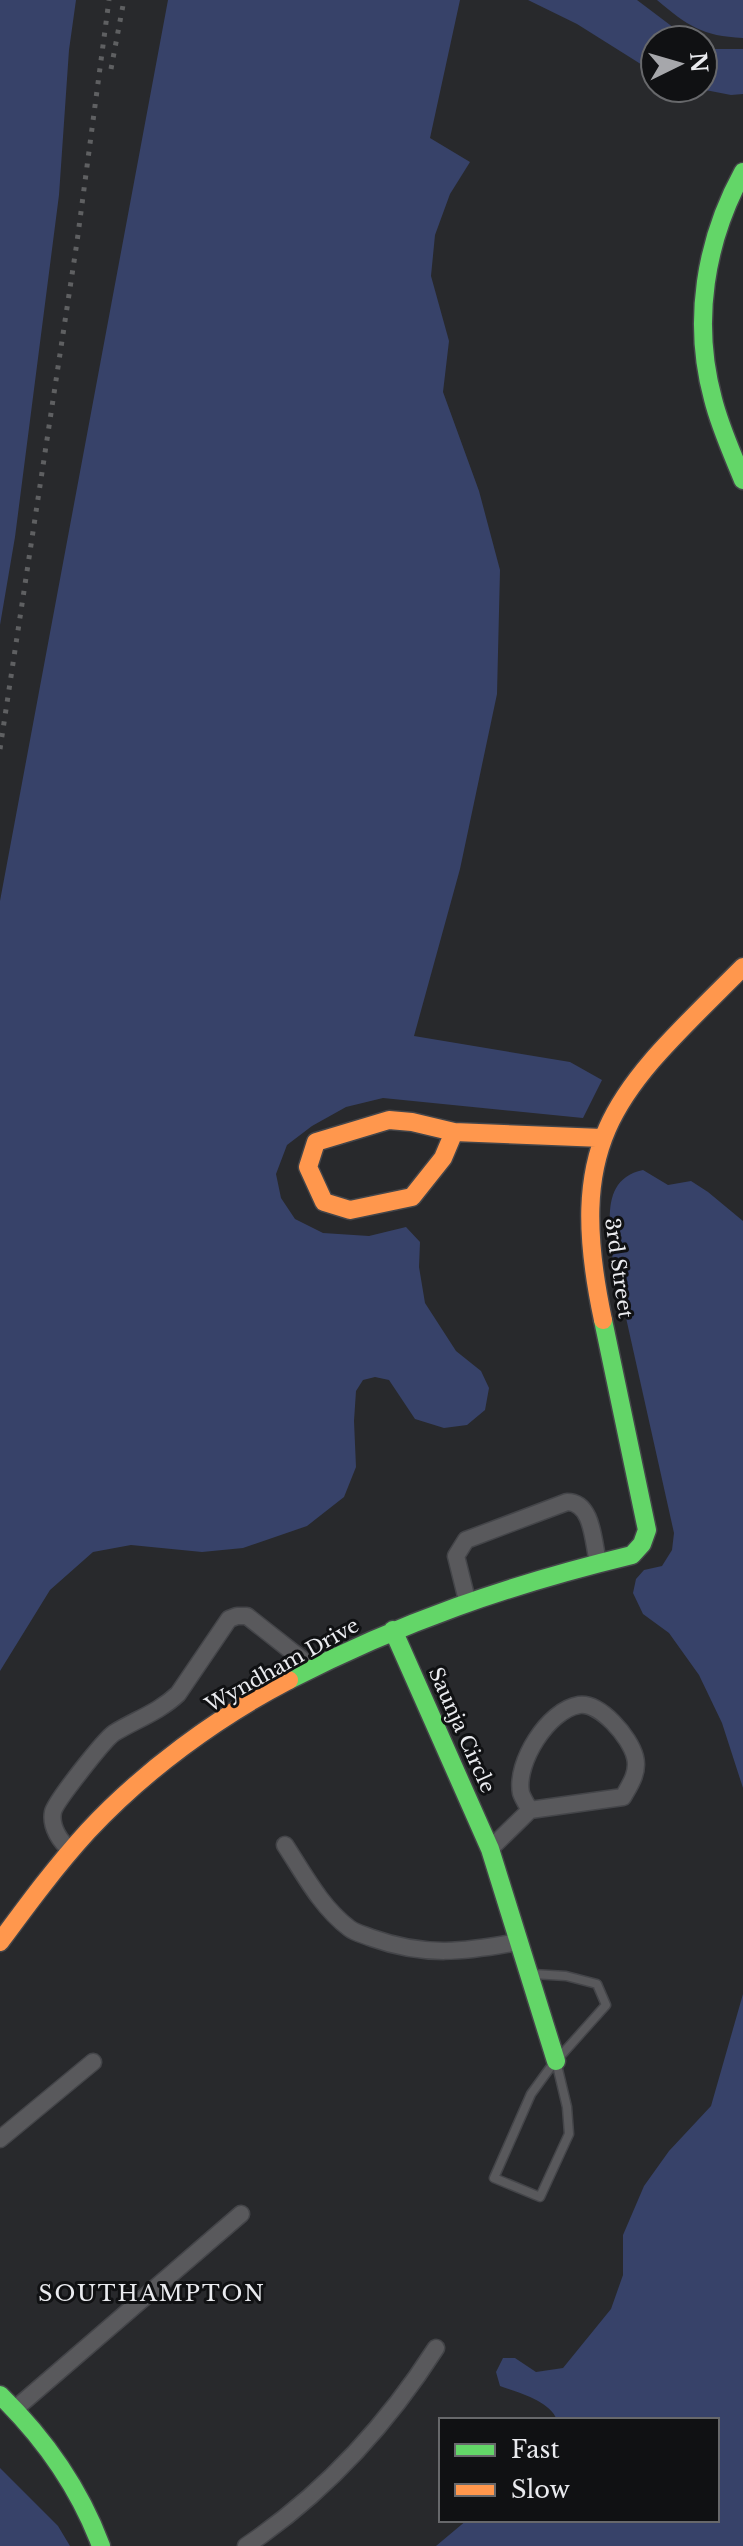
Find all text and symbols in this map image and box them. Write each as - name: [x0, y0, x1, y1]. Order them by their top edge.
- north arrow: [639, 24, 719, 104]
- text: N: [684, 51, 713, 74]
- street label: 3rd Street: [600, 1216, 638, 1320]
- street label: Wyndham Drive: [200, 1613, 363, 1718]
- street label: Saunja Circle: [424, 1664, 500, 1796]
- district label: SOUTHAMPTON: [38, 2280, 266, 2307]
- legend: [439, 2418, 719, 2522]
- text: Fast: [511, 2435, 559, 2464]
- text: Slow: [511, 2475, 570, 2504]

